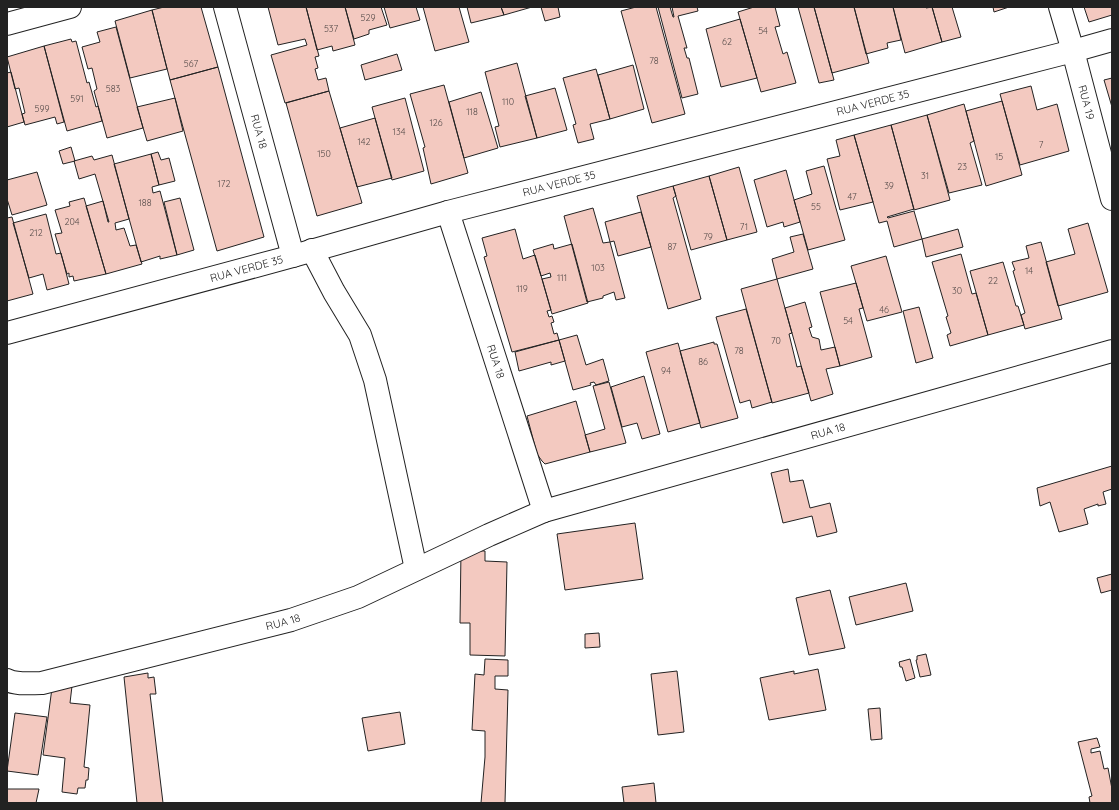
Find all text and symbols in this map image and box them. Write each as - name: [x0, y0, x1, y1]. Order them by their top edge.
- house number: 529: [361, 12, 375, 23]
- house number: 537: [324, 23, 338, 34]
- house number: 54: [758, 25, 768, 36]
- house number: 62: [722, 36, 732, 47]
- house number: 78: [649, 55, 659, 66]
- house number: 567: [184, 58, 199, 69]
- house number: 583: [106, 83, 121, 94]
- street label: RUA 19: [1075, 83, 1098, 121]
- street label: RUA VERDE 35: [835, 86, 911, 119]
- house number: 591: [70, 93, 84, 104]
- house number: 110: [502, 96, 514, 107]
- house number: 599: [35, 103, 49, 114]
- house number: 118: [466, 106, 478, 117]
- street label: RUA 18: [248, 113, 270, 150]
- house number: 126: [429, 117, 443, 128]
- house number: 134: [393, 126, 406, 137]
- house number: 142: [358, 136, 370, 147]
- house number: 7: [1039, 139, 1044, 150]
- house number: 150: [317, 148, 331, 159]
- house number: 15: [995, 151, 1003, 162]
- house number: 23: [957, 161, 967, 172]
- street label: RUA VERDE 35: [521, 167, 597, 200]
- house number: 31: [921, 170, 929, 181]
- house number: 172: [218, 178, 230, 189]
- house number: 39: [884, 180, 894, 191]
- house number: 47: [847, 191, 857, 202]
- house number: 188: [138, 197, 152, 208]
- house number: 55: [811, 201, 821, 212]
- house number: 204: [64, 216, 80, 227]
- house number: 71: [740, 221, 748, 232]
- house number: 212: [29, 227, 43, 238]
- house number: 79: [703, 231, 713, 242]
- house number: 87: [667, 241, 677, 252]
- street label: RUA VERDE 35: [208, 252, 285, 285]
- house number: 103: [591, 262, 605, 273]
- house number: 14: [1025, 265, 1033, 276]
- house number: 111: [557, 272, 567, 283]
- house number: 22: [988, 275, 998, 286]
- house number: 119: [516, 283, 528, 294]
- house number: 30: [952, 285, 962, 296]
- house number: 46: [879, 304, 889, 315]
- house number: 54: [843, 315, 853, 326]
- house number: 70: [771, 335, 781, 346]
- street label: RUA 18: [484, 343, 508, 380]
- house number: 78: [734, 345, 744, 356]
- house number: 86: [698, 356, 708, 367]
- house number: 94: [661, 365, 671, 376]
- street label: RUA 18: [809, 420, 847, 443]
- street label: RUA 18: [264, 610, 302, 633]

